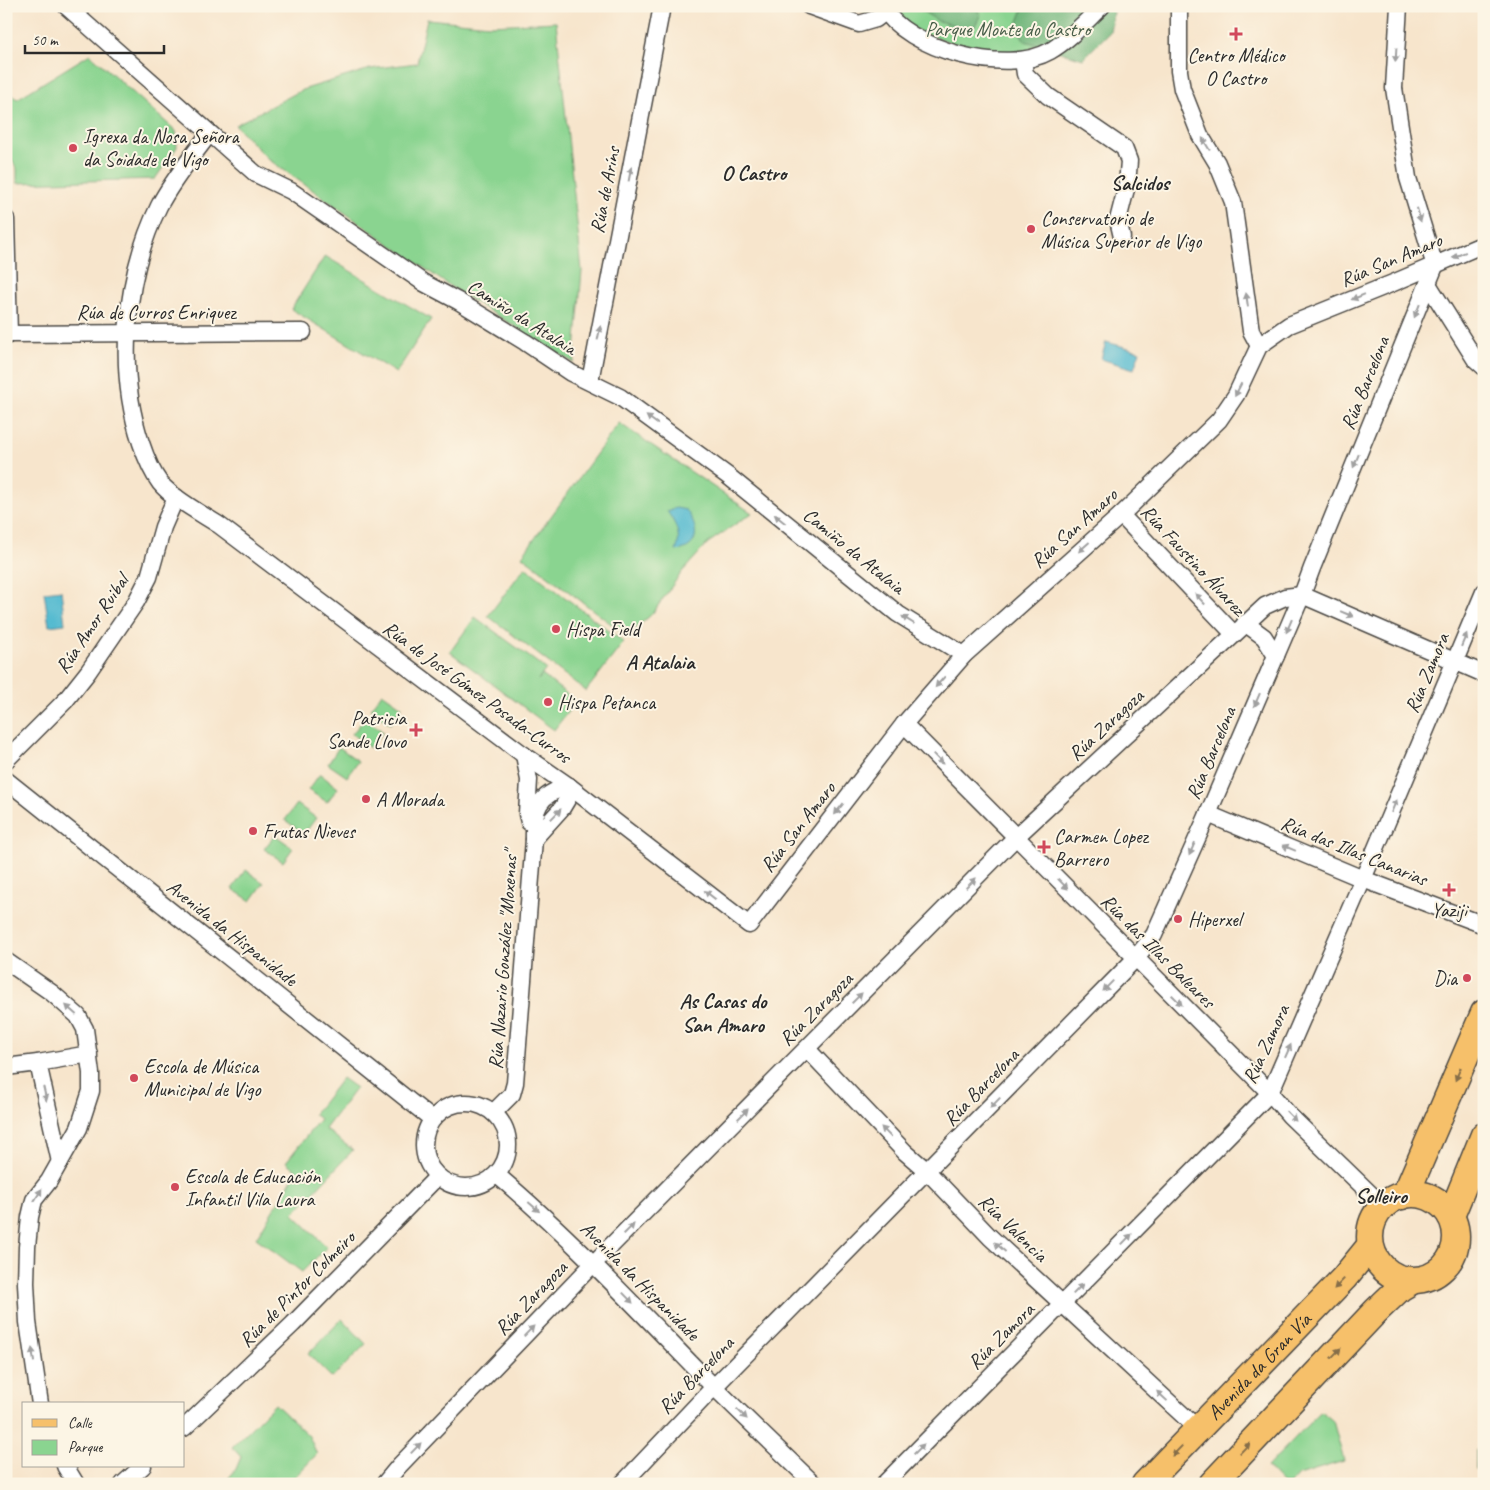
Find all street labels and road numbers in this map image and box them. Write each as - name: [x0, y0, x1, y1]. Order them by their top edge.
- street label: Rúa de Aríns: [584, 142, 626, 235]
- street label: Rúa San Amaro: [1336, 227, 1446, 293]
- street label: Camiño da Atalaia: [463, 274, 583, 361]
- street label: Rúa de Curros Enriquez: [76, 300, 237, 325]
- street label: Rúa Barcelona: [1335, 331, 1396, 433]
- street label: Rúa San Amaro: [1025, 482, 1123, 573]
- street label: Rúa Faustino Álvarez: [1135, 499, 1253, 623]
- street label: Camiño da Atalaia: [798, 502, 911, 601]
- street label: Rúa Amor Ruibal: [50, 567, 136, 678]
- street label: Rúa de José Gómez Posada-Curros: [378, 615, 578, 770]
- street label: Rúa Zamora: [1399, 628, 1455, 717]
- street label: Rúa Zaragoza: [1063, 682, 1150, 766]
- street label: Rúa Barcelona: [1180, 701, 1242, 803]
- street label: Rúa San Amaro: [755, 776, 842, 877]
- street label: Rúa das Illas Canarias: [1277, 810, 1433, 893]
- street label: Rúa Nazario González "Moxenas": [483, 846, 523, 1070]
- street label: Avenida da Hispanidade: [162, 874, 303, 993]
- street label: Rúa das Illas Baleares: [1096, 889, 1222, 1015]
- street label: Rúa Zaragoza: [774, 966, 859, 1051]
- street label: Rúa Zamora: [1237, 999, 1296, 1088]
- street label: Rúa Barcelona: [938, 1042, 1026, 1131]
- street label: Rúa Valencia: [973, 1189, 1054, 1268]
- street label: Avenida da Hispanidade: [575, 1216, 706, 1347]
- street label: Rúa de Pintor Colmeiro: [234, 1224, 362, 1352]
- street label: Rúa Zaragoza: [489, 1254, 574, 1341]
- street label: Rúa Zamora: [962, 1296, 1041, 1375]
- street label: Avenida da Gran Vía: [1202, 1306, 1317, 1425]
- street label: Rúa Barcelona: [653, 1330, 741, 1419]

